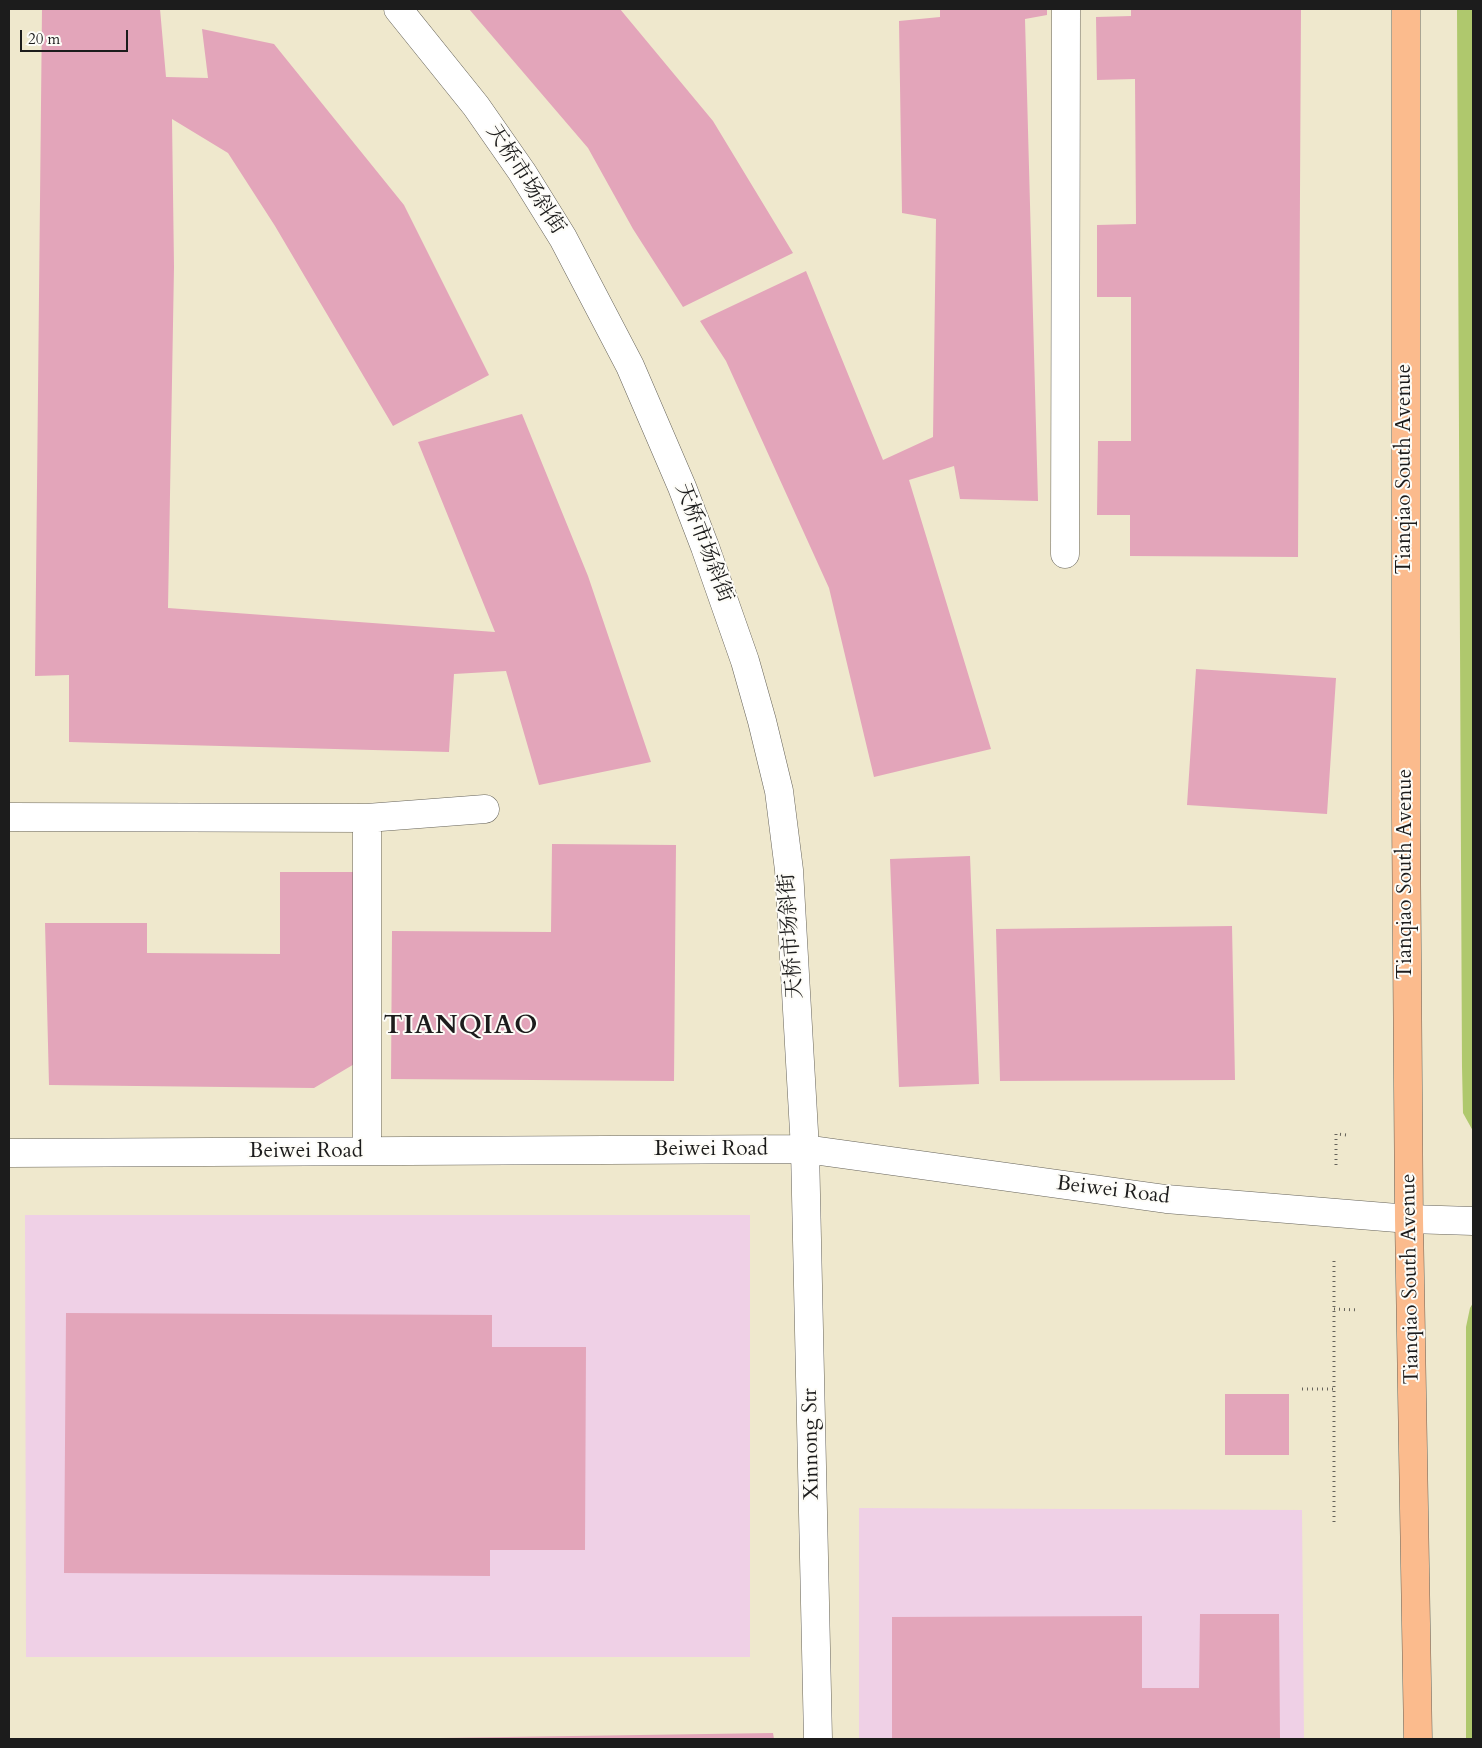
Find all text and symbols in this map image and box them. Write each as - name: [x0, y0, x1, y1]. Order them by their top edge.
- scale bar: [22, 20, 130, 52]
- text: 20 m: [28, 29, 60, 49]
- street label: 天桥市场斜街: [480, 120, 570, 240]
- street label: Tianqiao South Avenue: [1392, 364, 1418, 574]
- street label: 天桥市场斜街: [669, 480, 737, 606]
- street label: Tianqiao South Avenue: [1393, 769, 1419, 979]
- street label: 天桥市场斜街: [775, 872, 809, 1000]
- district label: TIANQIAO: [382, 1011, 540, 1043]
- street label: Beiwei Road: [654, 1137, 768, 1163]
- street label: Beiwei Road: [249, 1139, 363, 1165]
- street label: Beiwei Road: [1055, 1172, 1171, 1210]
- street label: Tianqiao South Avenue: [1397, 1173, 1425, 1385]
- street label: Xinnong Str: [798, 1388, 826, 1500]

